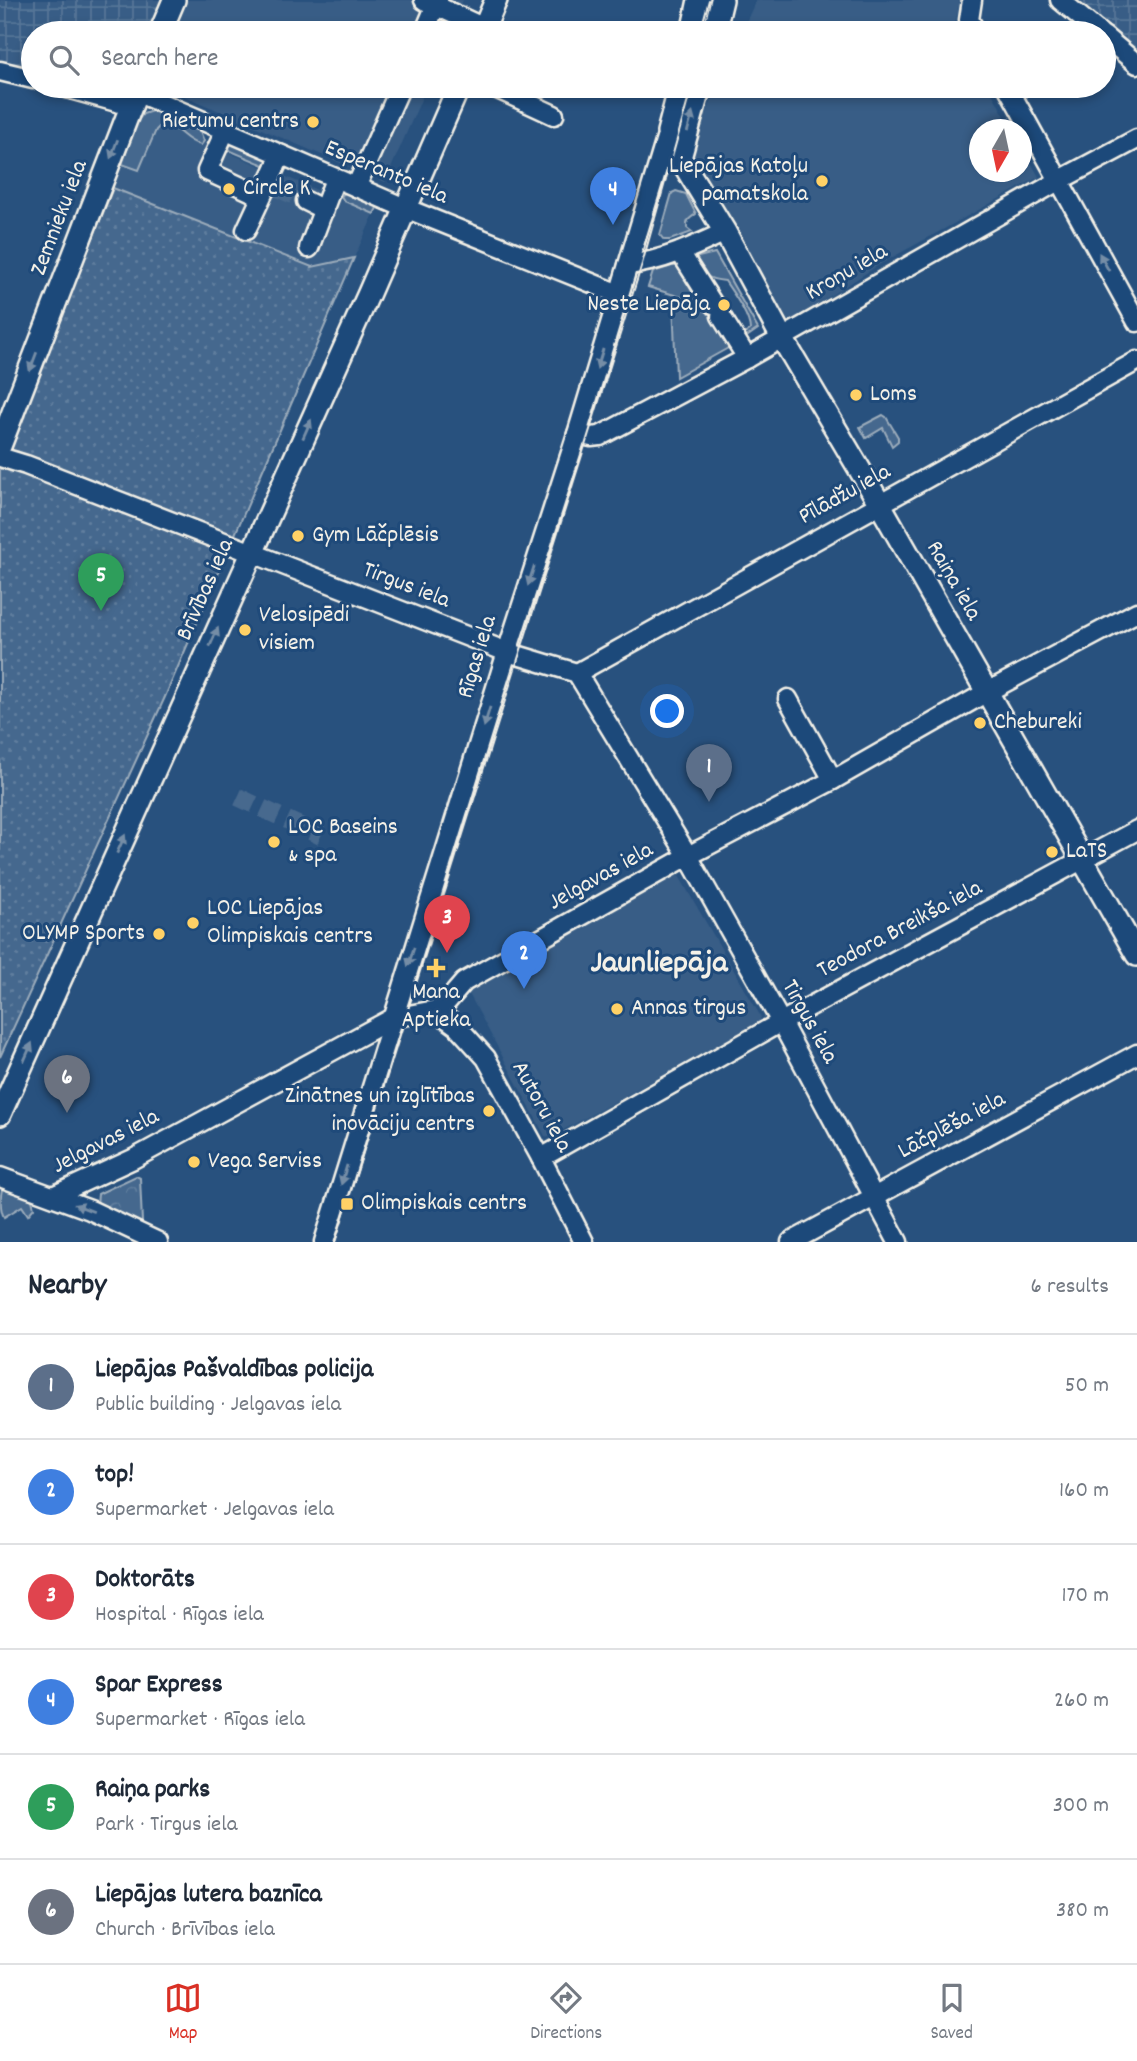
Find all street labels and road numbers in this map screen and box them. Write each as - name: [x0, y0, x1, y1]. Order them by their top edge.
- street label: Esperanto iela: [319, 132, 454, 214]
- street label: Zemnieku iela: [22, 155, 98, 281]
- street label: Kroņu iela: [800, 236, 895, 310]
- street label: Pīlādžu iela: [793, 455, 898, 534]
- street label: Brīvības iela: [168, 533, 244, 646]
- street label: Raiņa iela: [917, 535, 990, 628]
- street label: Tirgus iela: [357, 554, 455, 618]
- street label: Rīgas iela: [449, 610, 507, 703]
- street label: Jelgavas iela: [542, 834, 660, 920]
- street label: Teodora Breikša iela: [811, 872, 989, 988]
- street label: Tirgus iela: [772, 974, 846, 1071]
- street label: Autoru iela: [502, 1055, 580, 1159]
- street label: Lāčplēša iela: [892, 1083, 1013, 1169]
- street label: Jelgavas iela: [47, 1100, 166, 1183]

